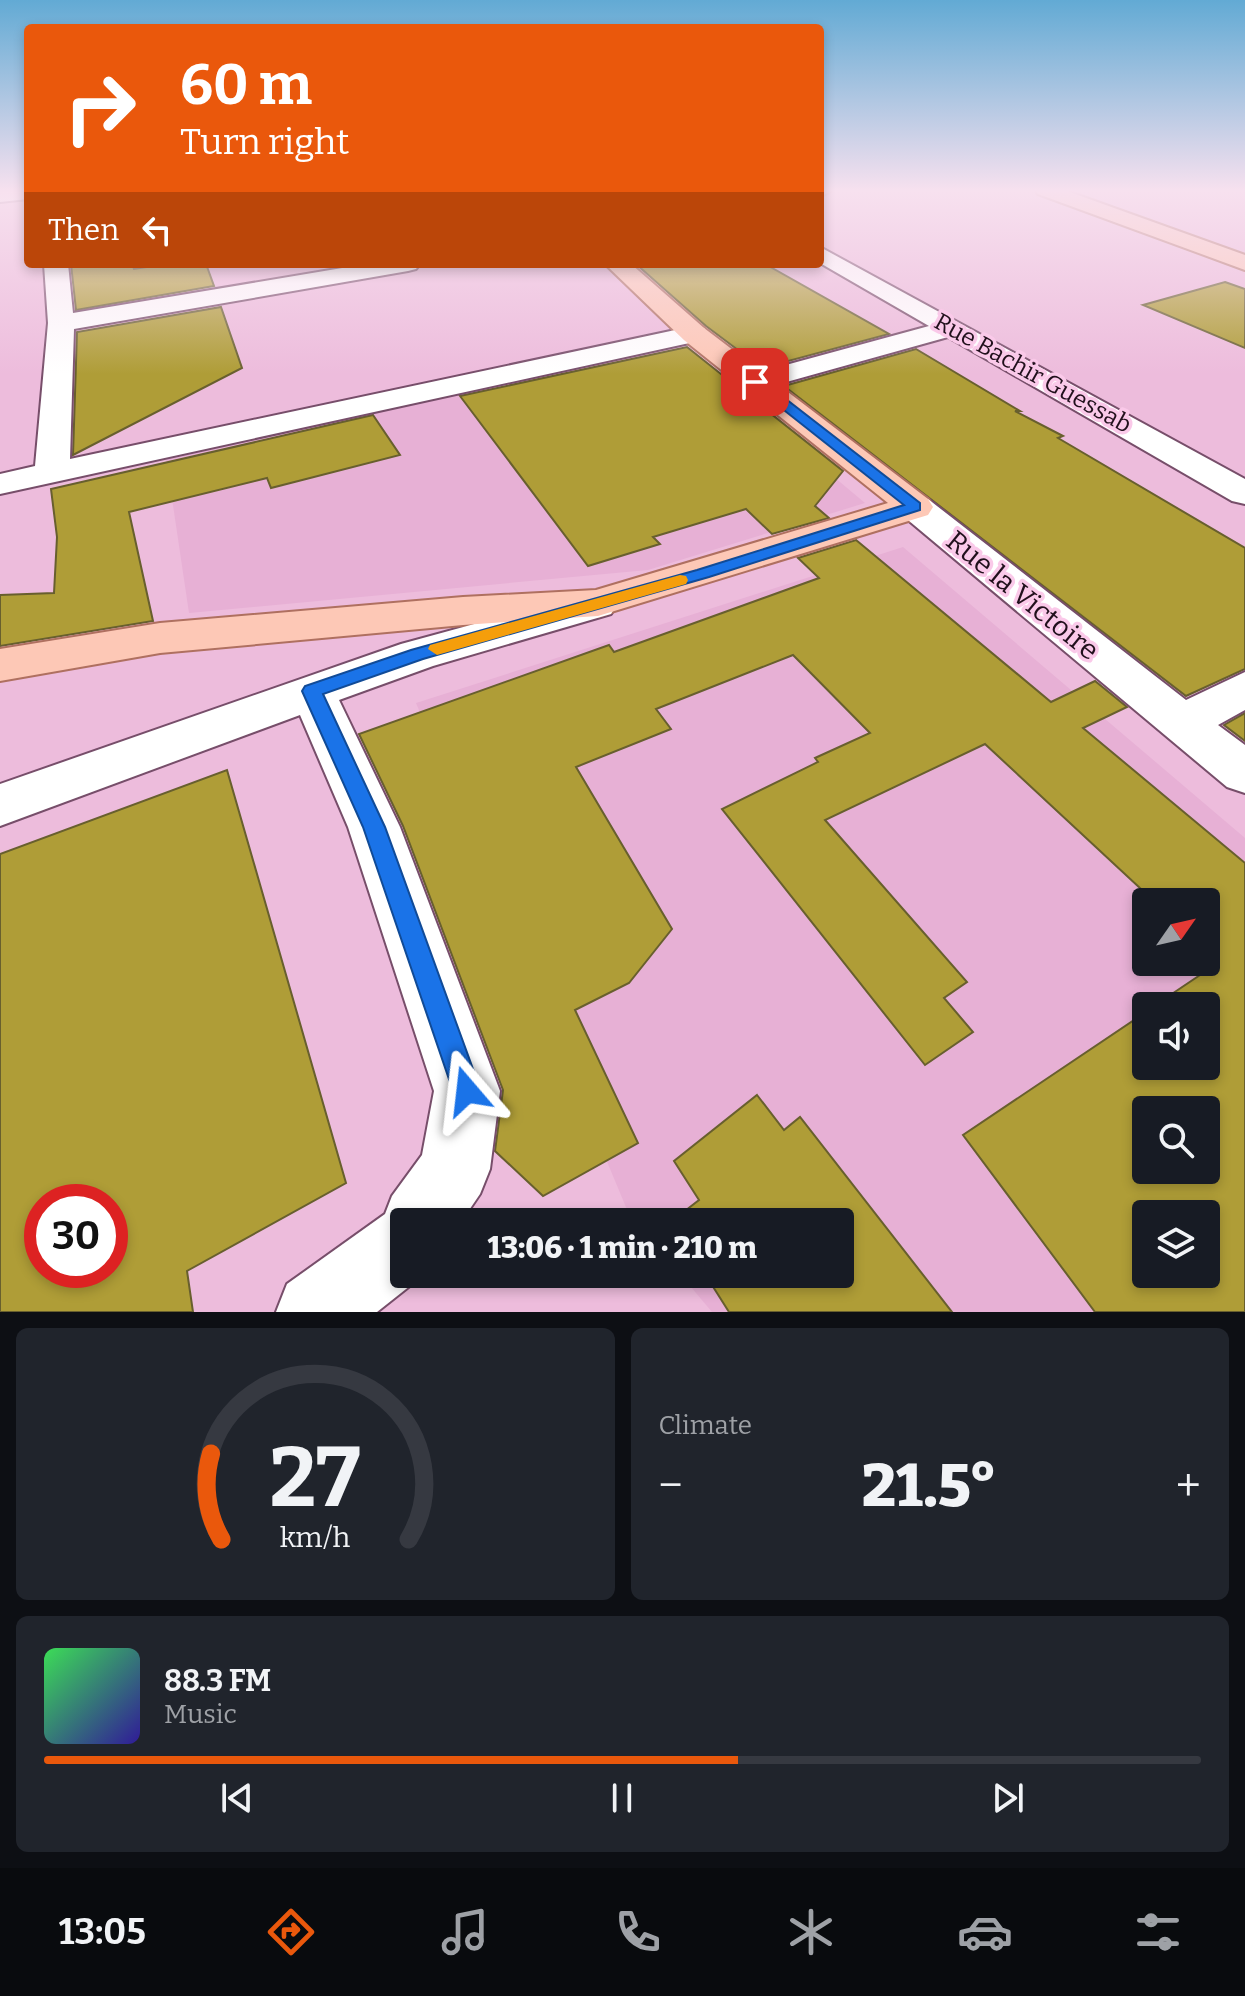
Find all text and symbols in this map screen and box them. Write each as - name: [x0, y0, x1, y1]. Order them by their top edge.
- text: 60 m: [180, 52, 312, 119]
- icon: right: [48, 56, 152, 160]
- text: Turn right: [180, 120, 349, 164]
- icon: left: [135, 208, 179, 252]
- text: Then: [48, 212, 119, 248]
- street label: Rue Bachir Guessab: [930, 307, 1136, 439]
- pin: [721, 348, 789, 416]
- icon: arrive: [733, 360, 777, 404]
- street label: Rue la Victoire: [940, 524, 1106, 667]
- north arrow: [1132, 888, 1220, 976]
- map controls: [1132, 888, 1220, 1288]
- button: sound: [1132, 992, 1220, 1080]
- position arrow: [425, 1049, 509, 1133]
- button: search: [1132, 1096, 1220, 1184]
- speed limit sign: 30: [24, 1184, 128, 1288]
- button: layers: [1132, 1200, 1220, 1288]
- text: 13:06 · 1 min · 210 m: [487, 1230, 757, 1266]
- text: Climate: [659, 1410, 752, 1441]
- text: 27: [270, 1428, 361, 1528]
- text: 21.5°: [862, 1450, 997, 1522]
- text: −: [659, 1459, 683, 1512]
- text: +: [1176, 1459, 1201, 1512]
- text: km/h: [280, 1520, 351, 1555]
- text: 88.3 FM: [164, 1663, 271, 1699]
- text: Music: [164, 1699, 237, 1730]
- icon: previous: [215, 1776, 259, 1820]
- icon: pause: [600, 1776, 644, 1820]
- icon: next: [986, 1776, 1030, 1820]
- icon: directions: [263, 1904, 319, 1960]
- icon: music: [437, 1904, 493, 1960]
- icon: phone: [610, 1904, 666, 1960]
- icon: climate: [783, 1904, 839, 1960]
- icon: car: [957, 1904, 1013, 1960]
- icon: filters: [1130, 1904, 1186, 1960]
- text: 13:05: [59, 1910, 146, 1954]

